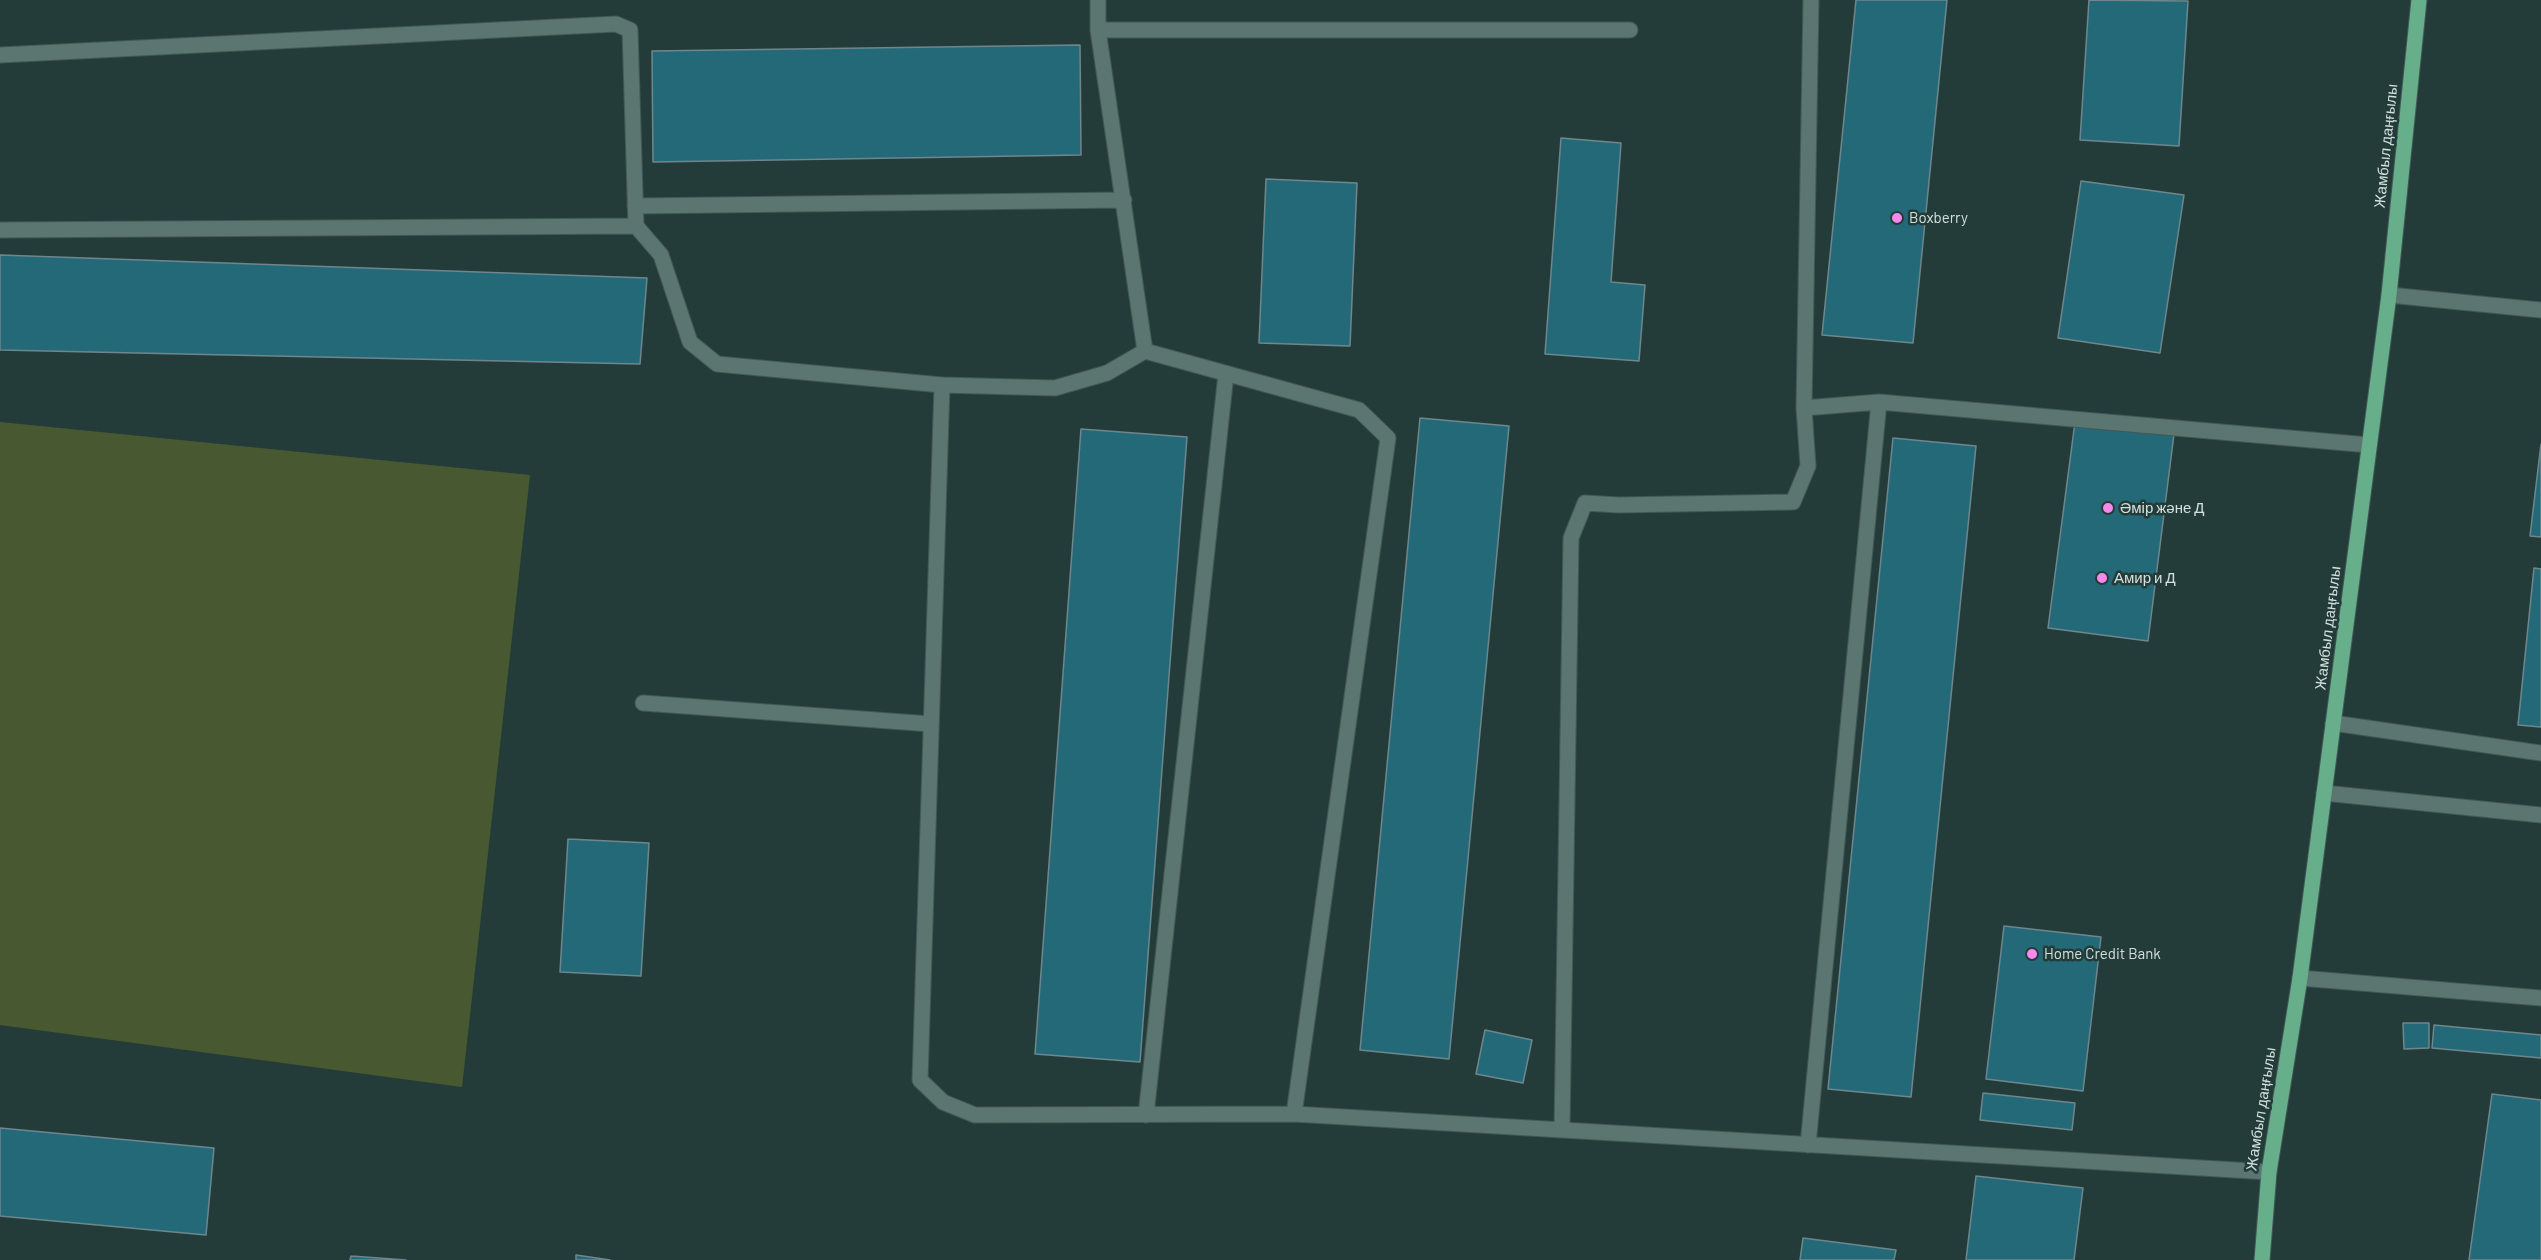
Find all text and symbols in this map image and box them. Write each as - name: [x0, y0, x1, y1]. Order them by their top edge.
- street label: Жамбыл даңғылы: [2371, 83, 2401, 209]
- place label: Boxberry: [1909, 209, 1968, 227]
- marker: Boxberry: [1890, 211, 1904, 225]
- place label: Әмір және Д: [2120, 499, 2204, 517]
- marker: Әмір және Д: [2101, 501, 2115, 515]
- street label: Жамбыл даңғылы: [2311, 565, 2345, 691]
- place label: Амир и Д: [2114, 569, 2176, 587]
- marker: Амир и Д: [2095, 571, 2109, 585]
- place label: Home Credit Bank: [2044, 945, 2161, 963]
- marker: Home Credit Bank: [2025, 947, 2039, 961]
- street label: Жамбыл даңғылы: [2242, 1046, 2280, 1172]

